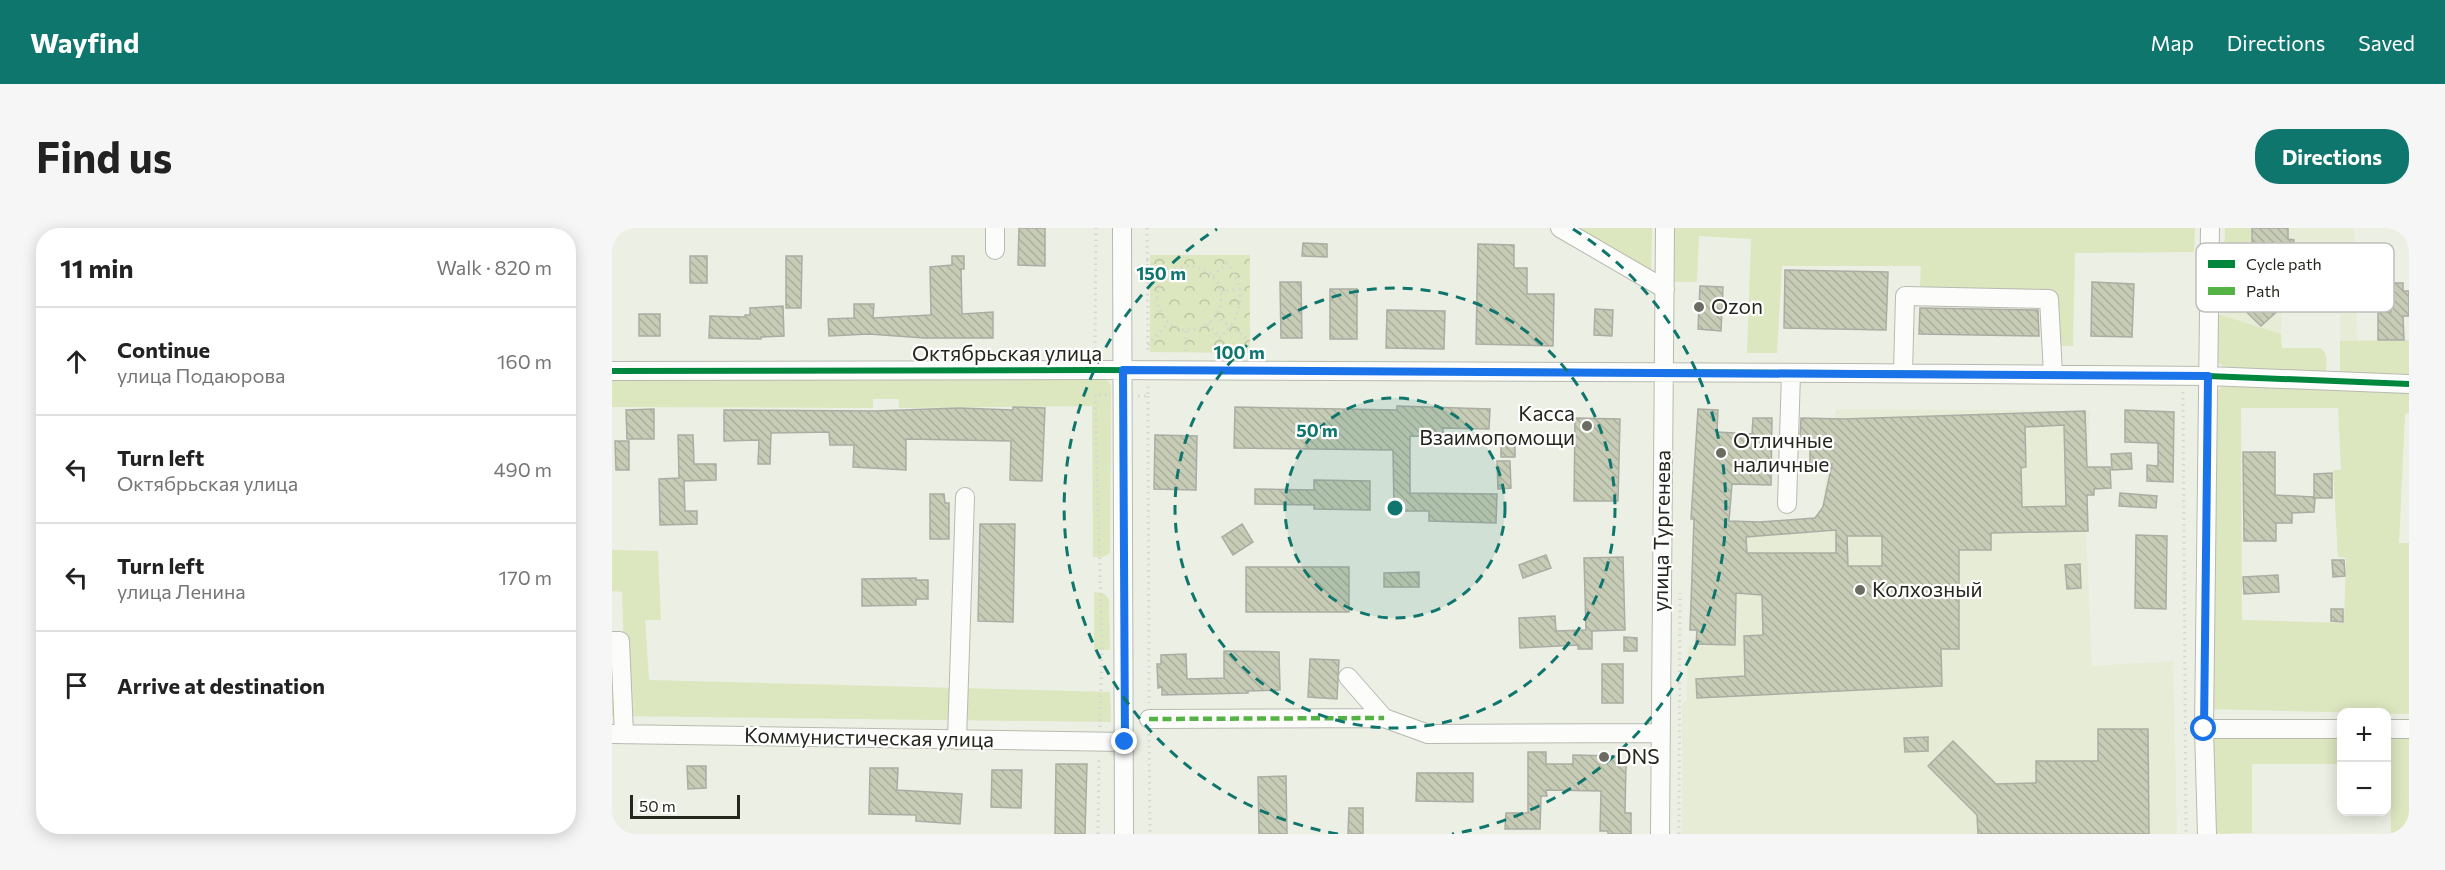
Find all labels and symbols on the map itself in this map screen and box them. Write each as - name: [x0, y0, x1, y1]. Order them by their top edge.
- legend: [2196, 243, 2394, 312]
- text: Cycle path: [2246, 254, 2322, 273]
- text: 150 m: [1136, 262, 1186, 284]
- text: Path: [2246, 281, 2280, 300]
- place label: Ozon: [1711, 293, 1763, 318]
- marker: Ozon: [1692, 300, 1706, 314]
- street label: Октябрьская улица: [912, 340, 1102, 365]
- text: 100 m: [1213, 341, 1265, 363]
- place label: Касса Взаимопомощи: [1419, 400, 1575, 449]
- text: 50 m: [1296, 419, 1338, 441]
- marker: Касса Взаимопомощи: [1580, 419, 1594, 433]
- place label: Отличные наличные: [1733, 427, 1833, 476]
- marker: Отличные наличные: [1714, 446, 1728, 460]
- street label: улица Тургенева: [1647, 450, 1674, 612]
- centre of rings: [1385, 498, 1405, 518]
- place label: Колхозный: [1872, 576, 1983, 601]
- marker: Колхозный: [1853, 583, 1867, 597]
- route start: [2190, 715, 2216, 741]
- street label: Коммунистическая улица: [744, 722, 994, 751]
- route end: [1111, 728, 1137, 754]
- place label: DNS: [1616, 743, 1660, 768]
- marker: DNS: [1597, 750, 1611, 764]
- scale bar: [630, 792, 740, 820]

